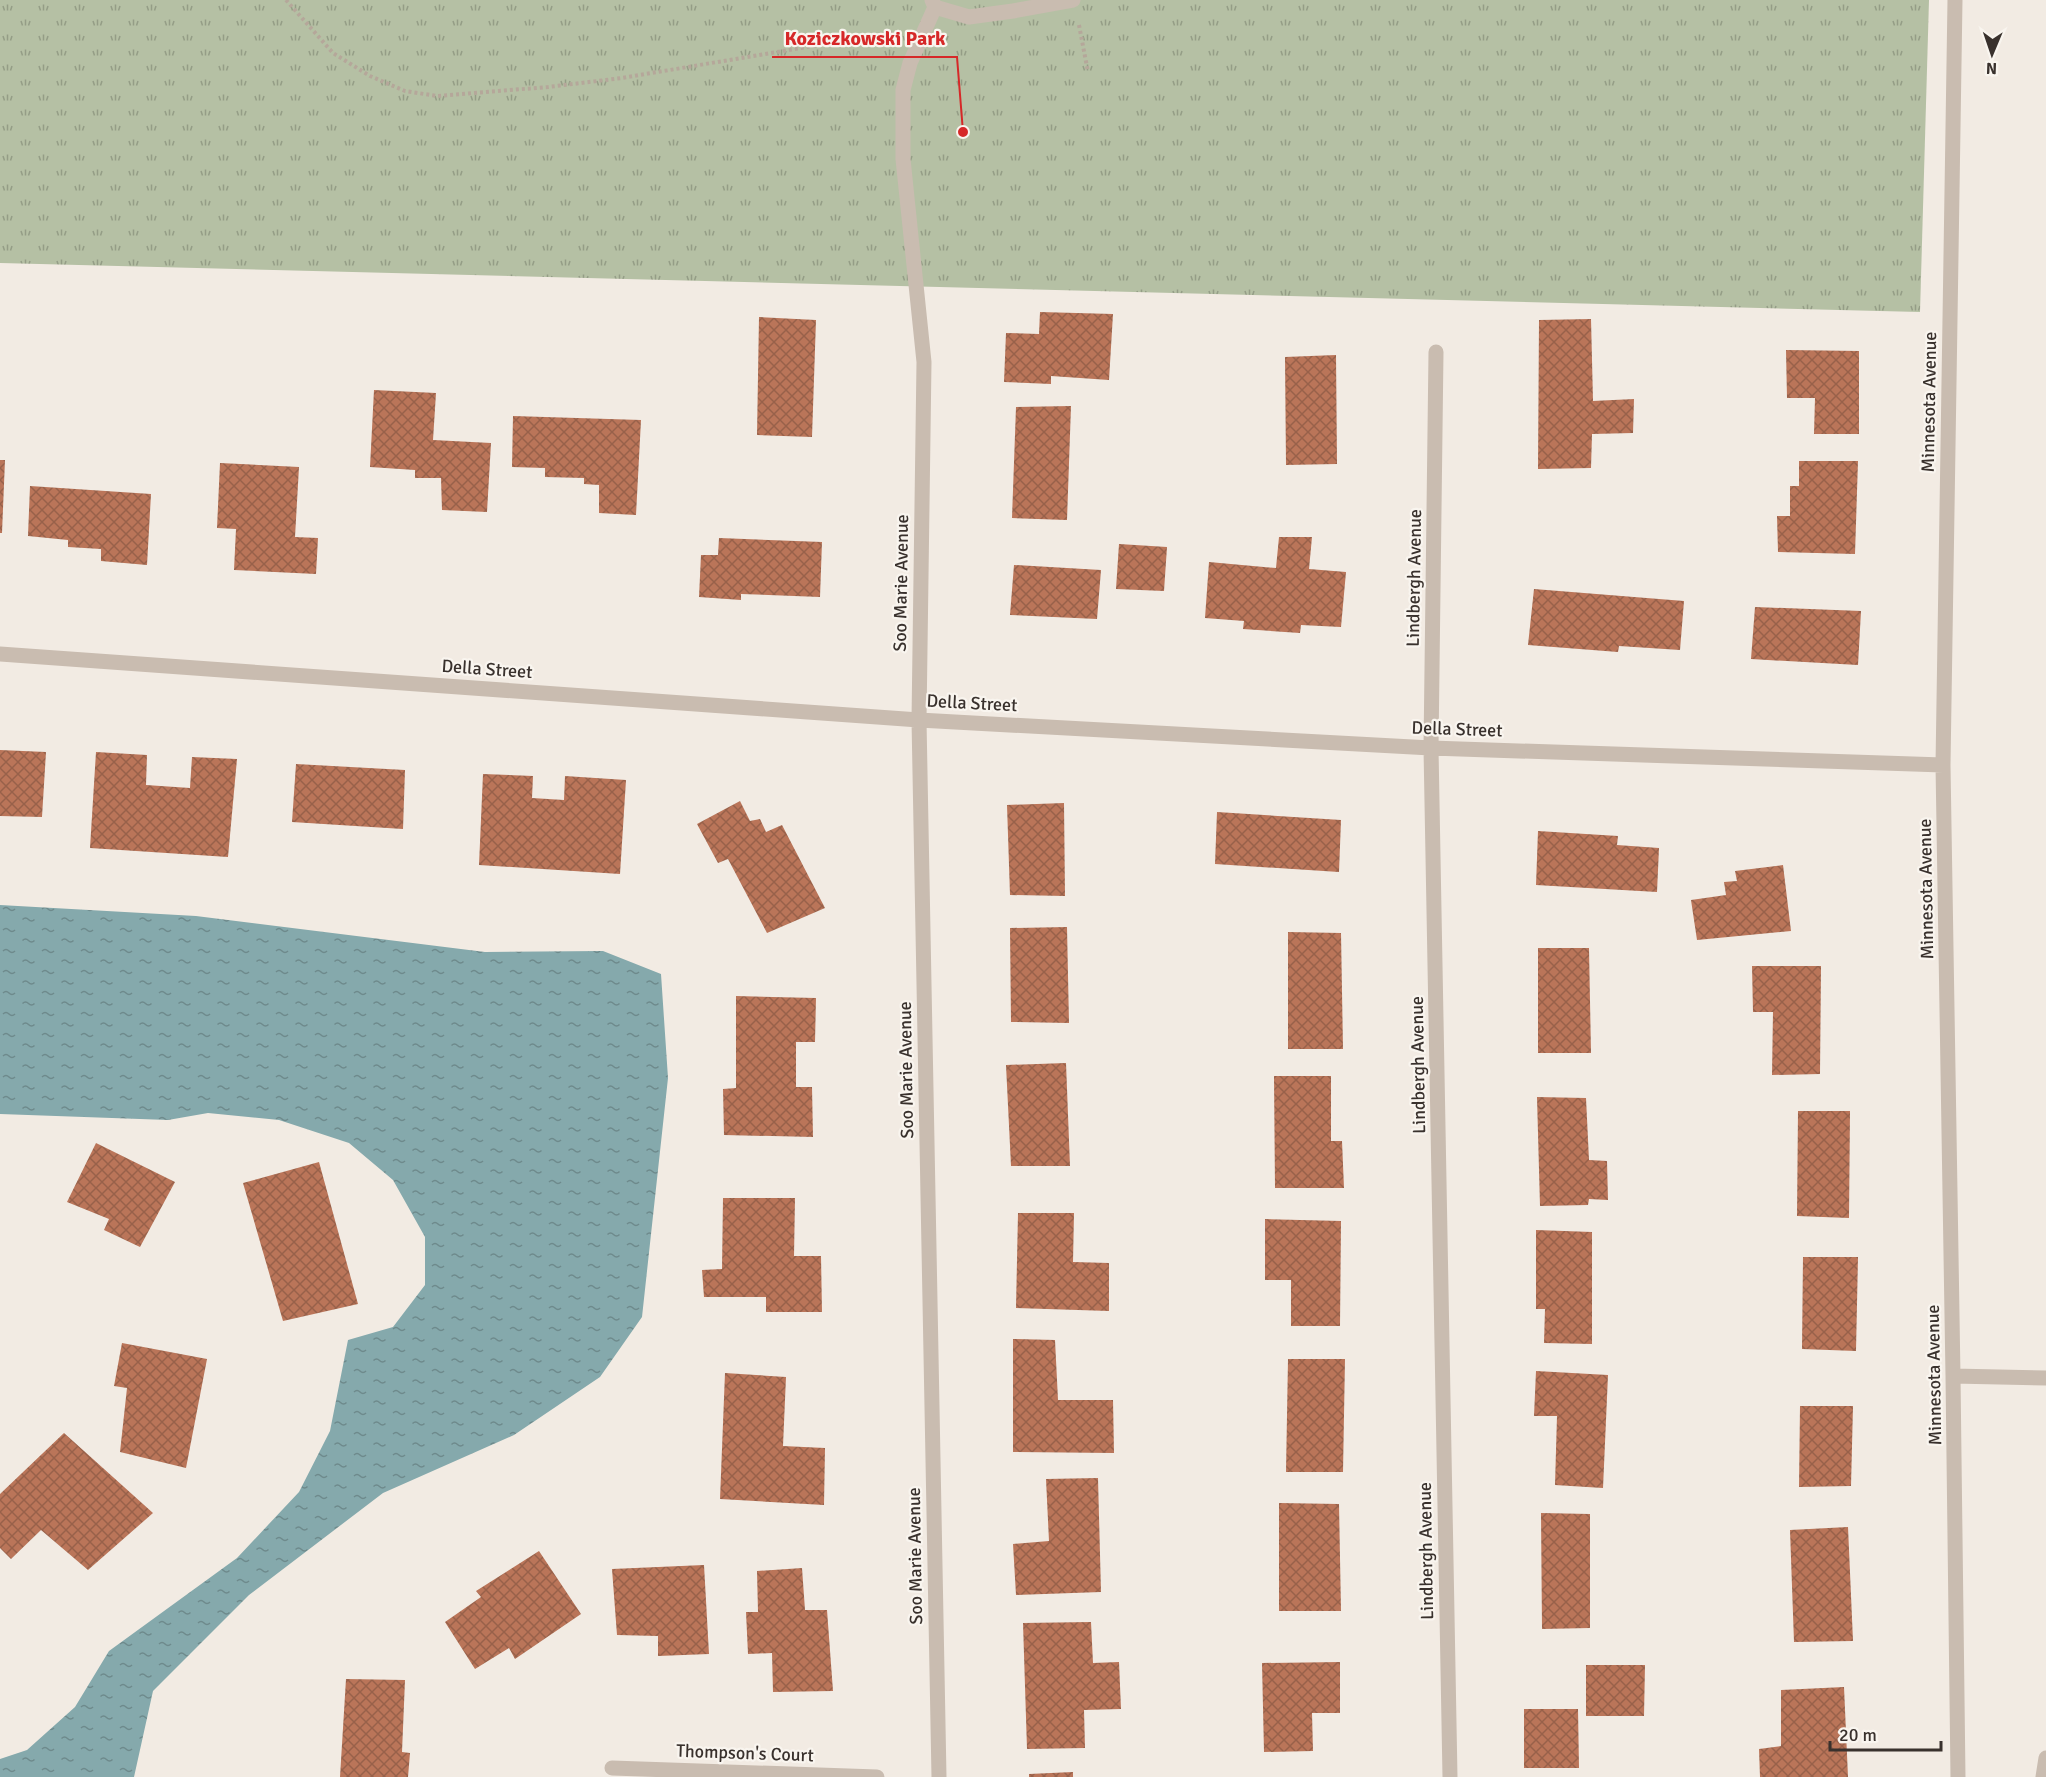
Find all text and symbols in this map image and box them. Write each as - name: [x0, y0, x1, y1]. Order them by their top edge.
- callout: Koziczkowski Park: [772, 19, 957, 57]
- north arrow: [1962, 24, 2022, 84]
- text: Koziczkowski Park: [784, 26, 946, 51]
- text: N: [1986, 58, 1997, 78]
- street label: Minnesota Avenue: [1917, 331, 1941, 473]
- street label: Lindbergh Avenue: [1402, 509, 1426, 647]
- street label: Soo Marie Avenue: [889, 514, 913, 652]
- street label: Della Street: [441, 655, 533, 683]
- street label: Della Street: [926, 690, 1018, 716]
- street label: Della Street: [1411, 716, 1503, 742]
- street label: Minnesota Avenue: [1914, 818, 1938, 960]
- street label: Lindbergh Avenue: [1406, 996, 1430, 1134]
- street label: Soo Marie Avenue: [894, 1001, 918, 1139]
- street label: Minnesota Avenue: [1922, 1304, 1946, 1446]
- street label: Lindbergh Avenue: [1414, 1482, 1438, 1620]
- street label: Soo Marie Avenue: [903, 1487, 927, 1625]
- scale bar: [1830, 1714, 1941, 1752]
- text: 20 m: [1839, 1724, 1877, 1746]
- street label: Thompson's Court: [676, 1740, 814, 1766]

